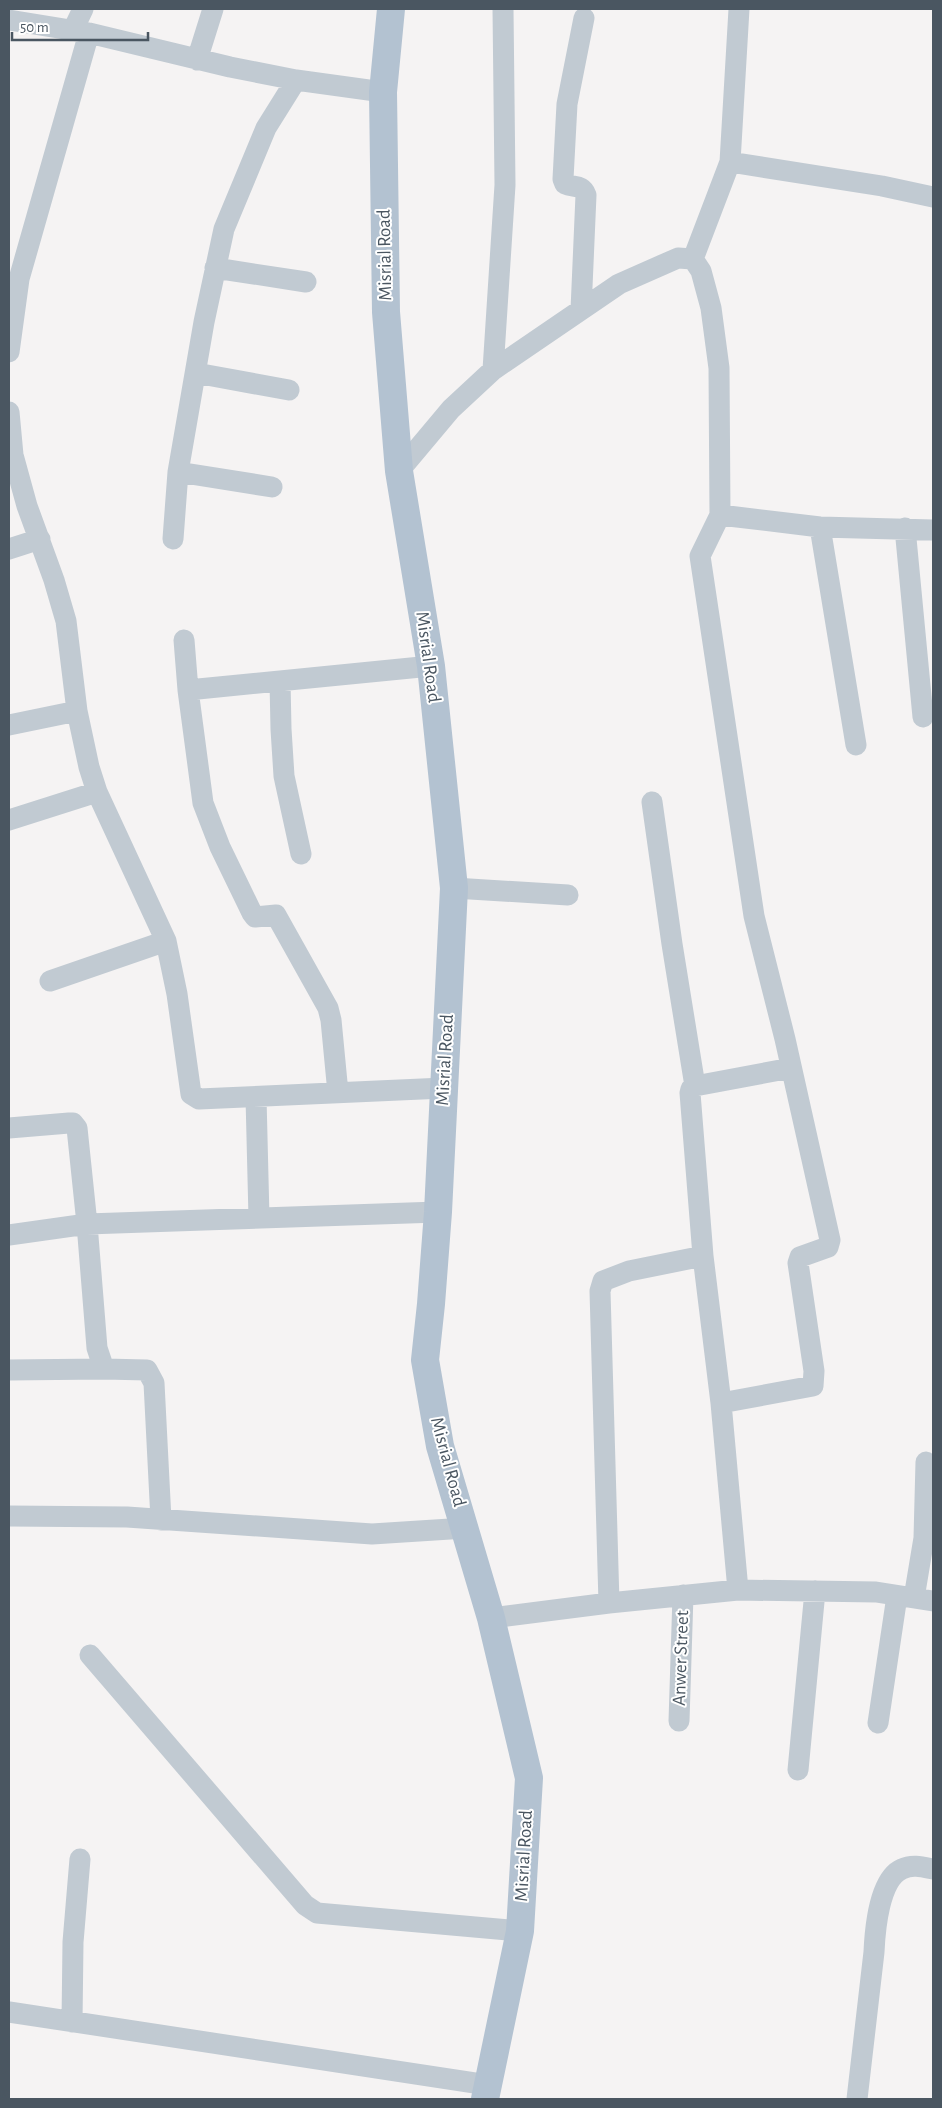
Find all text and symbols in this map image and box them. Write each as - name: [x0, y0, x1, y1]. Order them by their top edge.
- scale bar: [12, 10, 149, 42]
- text: 50 m: [20, 20, 49, 35]
- street label: Misrial Road: [375, 209, 395, 301]
- street label: Misrial Road: [412, 610, 444, 704]
- street label: Misrial Road: [433, 1014, 457, 1106]
- street label: Misrial Road: [427, 1415, 469, 1509]
- street label: Anwer Street: [670, 1610, 692, 1706]
- street label: Misrial Road: [512, 1810, 536, 1902]

